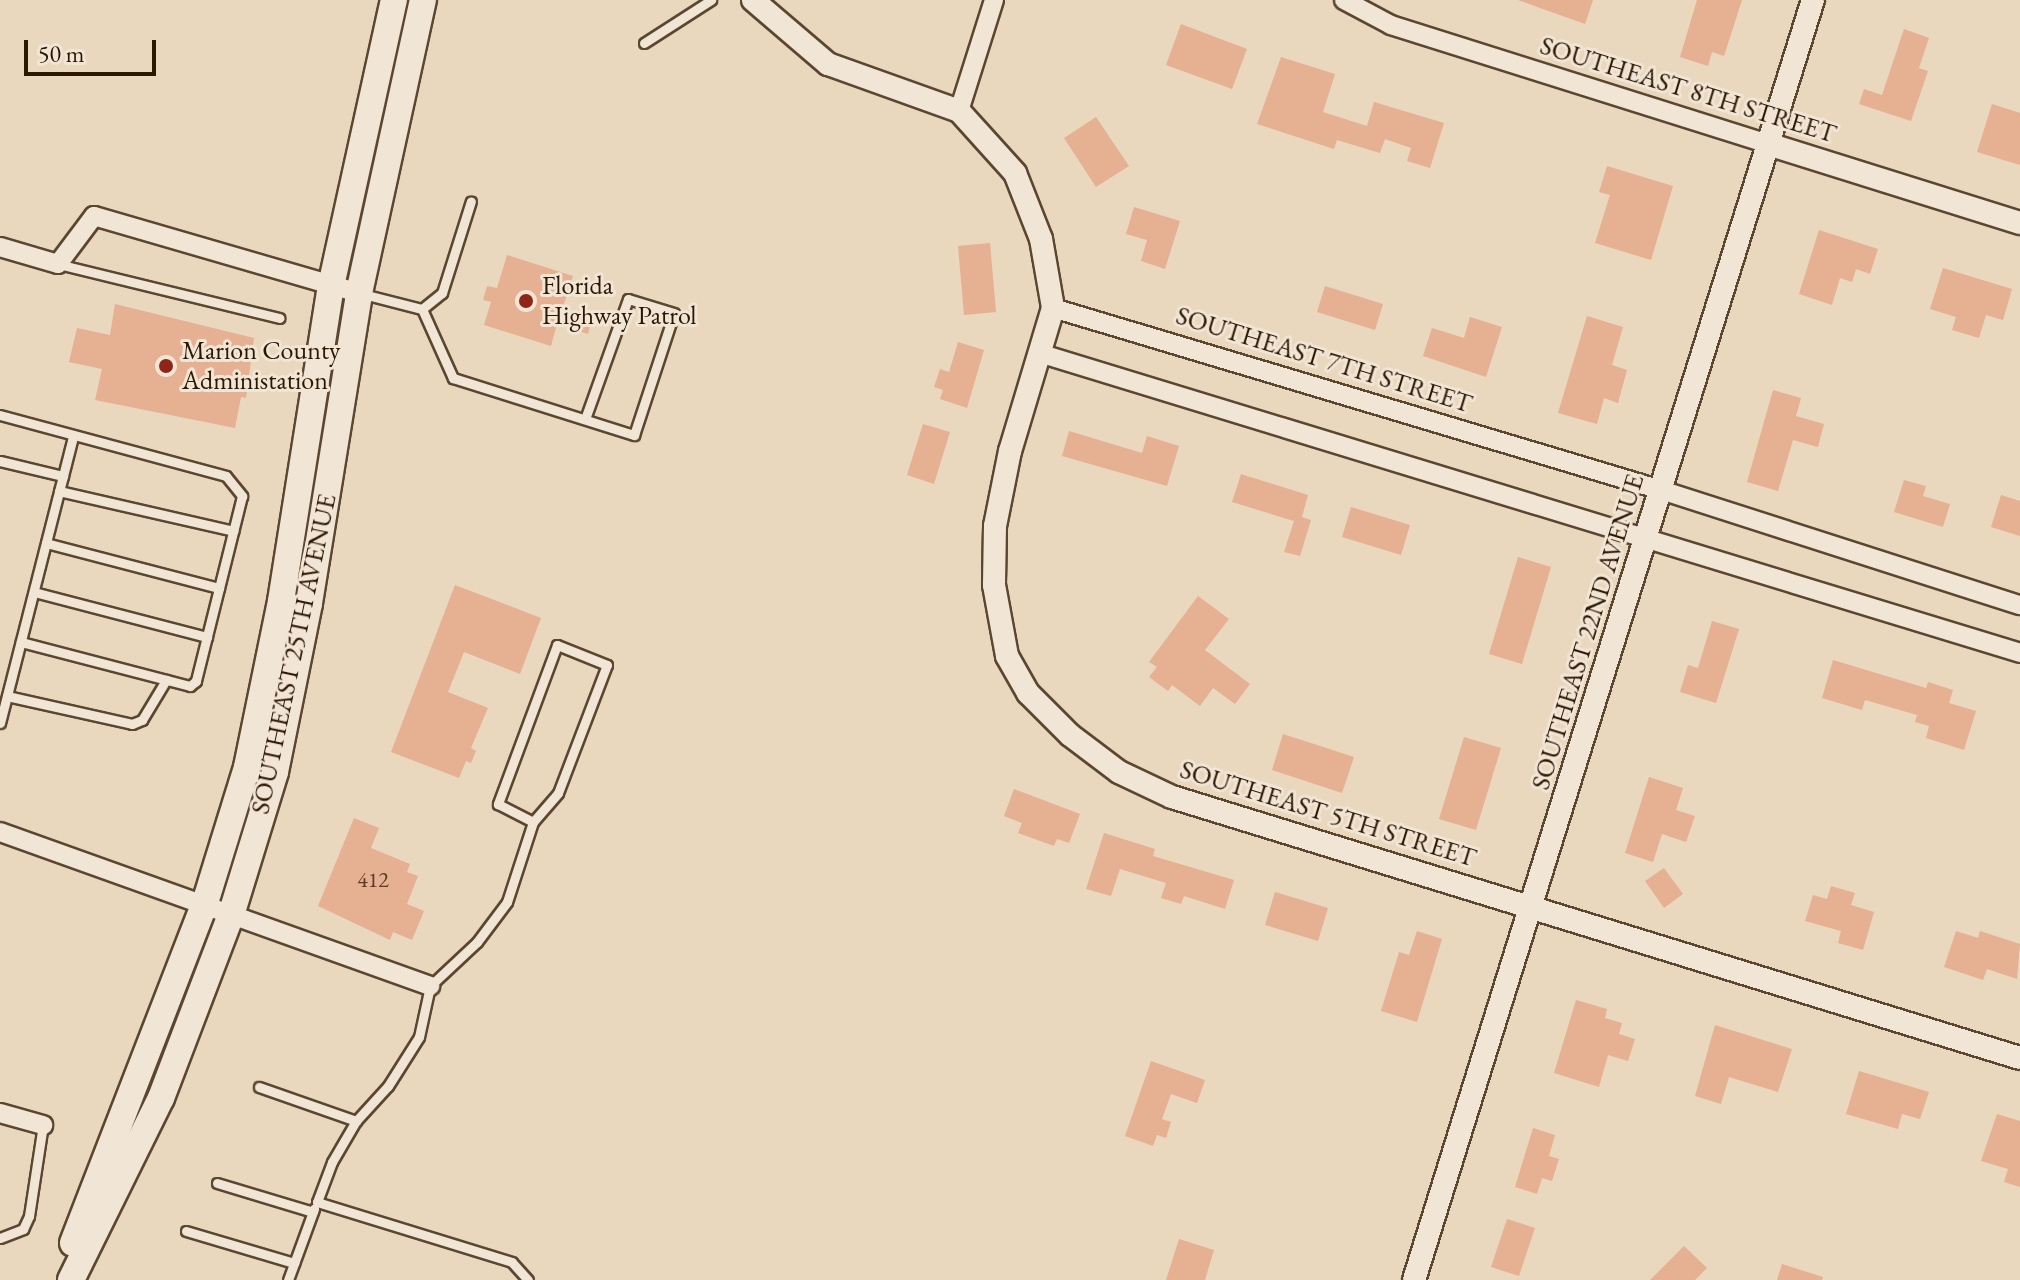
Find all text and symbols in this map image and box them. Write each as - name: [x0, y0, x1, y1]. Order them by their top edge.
- scale bar: [28, 24, 160, 74]
- street label: SOUTHEAST 8TH STREET: [1536, 30, 1840, 150]
- text: 50 m: [38, 38, 85, 69]
- place label: Florida Highway Patrol: [542, 270, 697, 332]
- marker: Florida Highway Patrol: [517, 292, 535, 310]
- street label: SOUTHEAST 7TH STREET: [1172, 300, 1476, 420]
- place label: Marion County Administation: [182, 335, 340, 396]
- marker: Marion County Administation: [157, 357, 175, 375]
- street label: SOUTHEAST 22ND AVENUE: [1525, 470, 1651, 794]
- street label: SOUTHEAST 25TH AVENUE: [245, 491, 343, 817]
- street label: SOUTHEAST 5TH STREET: [1176, 754, 1480, 874]
- house number: 412: [357, 867, 389, 893]

